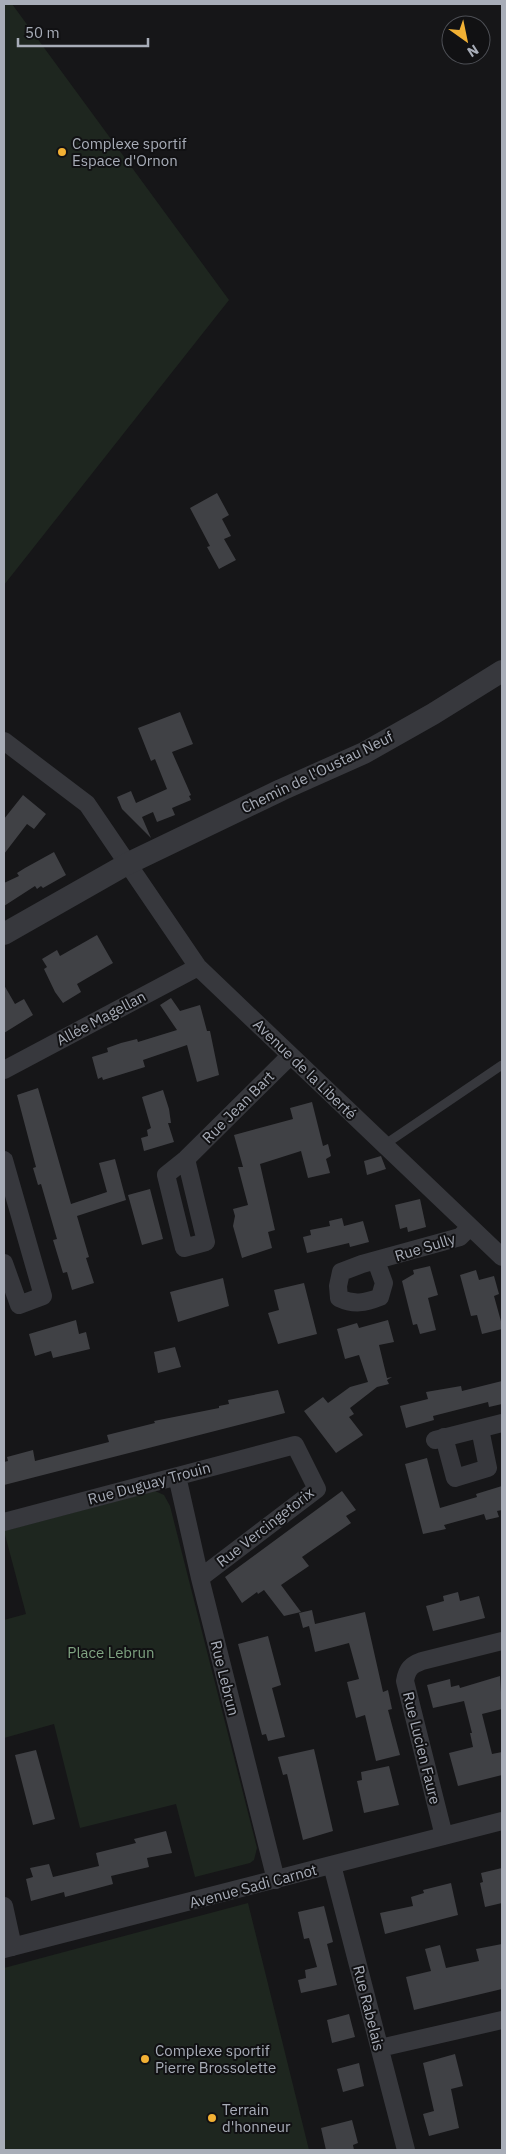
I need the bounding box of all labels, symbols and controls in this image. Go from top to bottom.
scale bar [18,15,148,47]
north arrow [441,15,491,65]
text: 50 m [25,23,60,42]
text: N [464,41,482,61]
place label: Complexe sportif Espace d'Ornon [72,134,187,170]
marker: Complexe sportif Espace d'Ornon [56,146,68,158]
street label: Chemin de l'Oustau Neuf [238,727,396,817]
street label: Allée Magellan [53,986,149,1050]
street label: Avenue de la Liberté [249,1015,361,1123]
street label: Rue Jean Bart [198,1067,278,1147]
street label: Rue Sully [392,1229,458,1265]
street label: Rue Duguay Trouin [86,1457,212,1509]
street label: Rue Vercingetorix [212,1483,318,1571]
street label: Rue Lebrun [206,1638,244,1718]
park label: Place Lebrun [67,1643,155,1662]
street label: Rue Lucien Faure [399,1690,445,1806]
street label: Avenue Sadi Carnot [187,1860,319,1912]
street label: Rue Rabelais [349,1963,389,2053]
place label: Complexe sportif Pierre Brossolette [155,2041,276,2077]
marker: Complexe sportif Pierre Brossolette [139,2053,151,2065]
place label: Terrain d'honneur [222,2100,291,2136]
marker: Terrain d'honneur [206,2112,218,2124]

